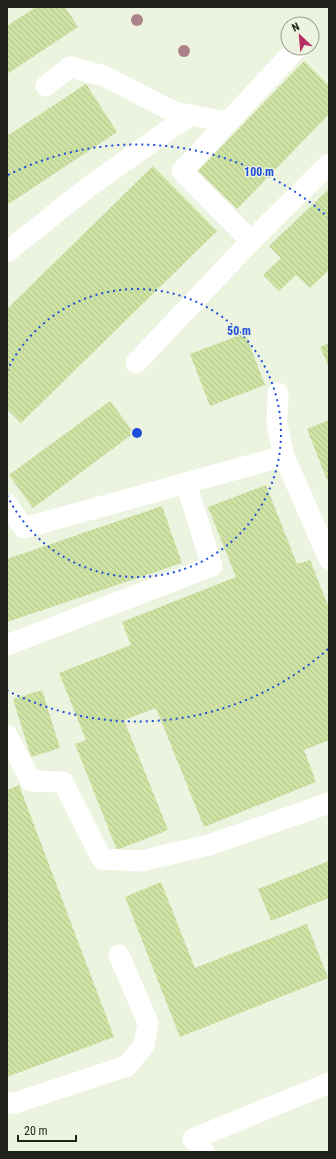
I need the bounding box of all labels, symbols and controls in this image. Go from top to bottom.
north arrow [280,16,320,56]
text: N [290,20,302,35]
text: 100 m [244,165,274,179]
text: 50 m [227,324,251,338]
centre of rings [130,426,144,440]
scale bar [18,1117,76,1143]
text: 20 m [24,1124,48,1138]

